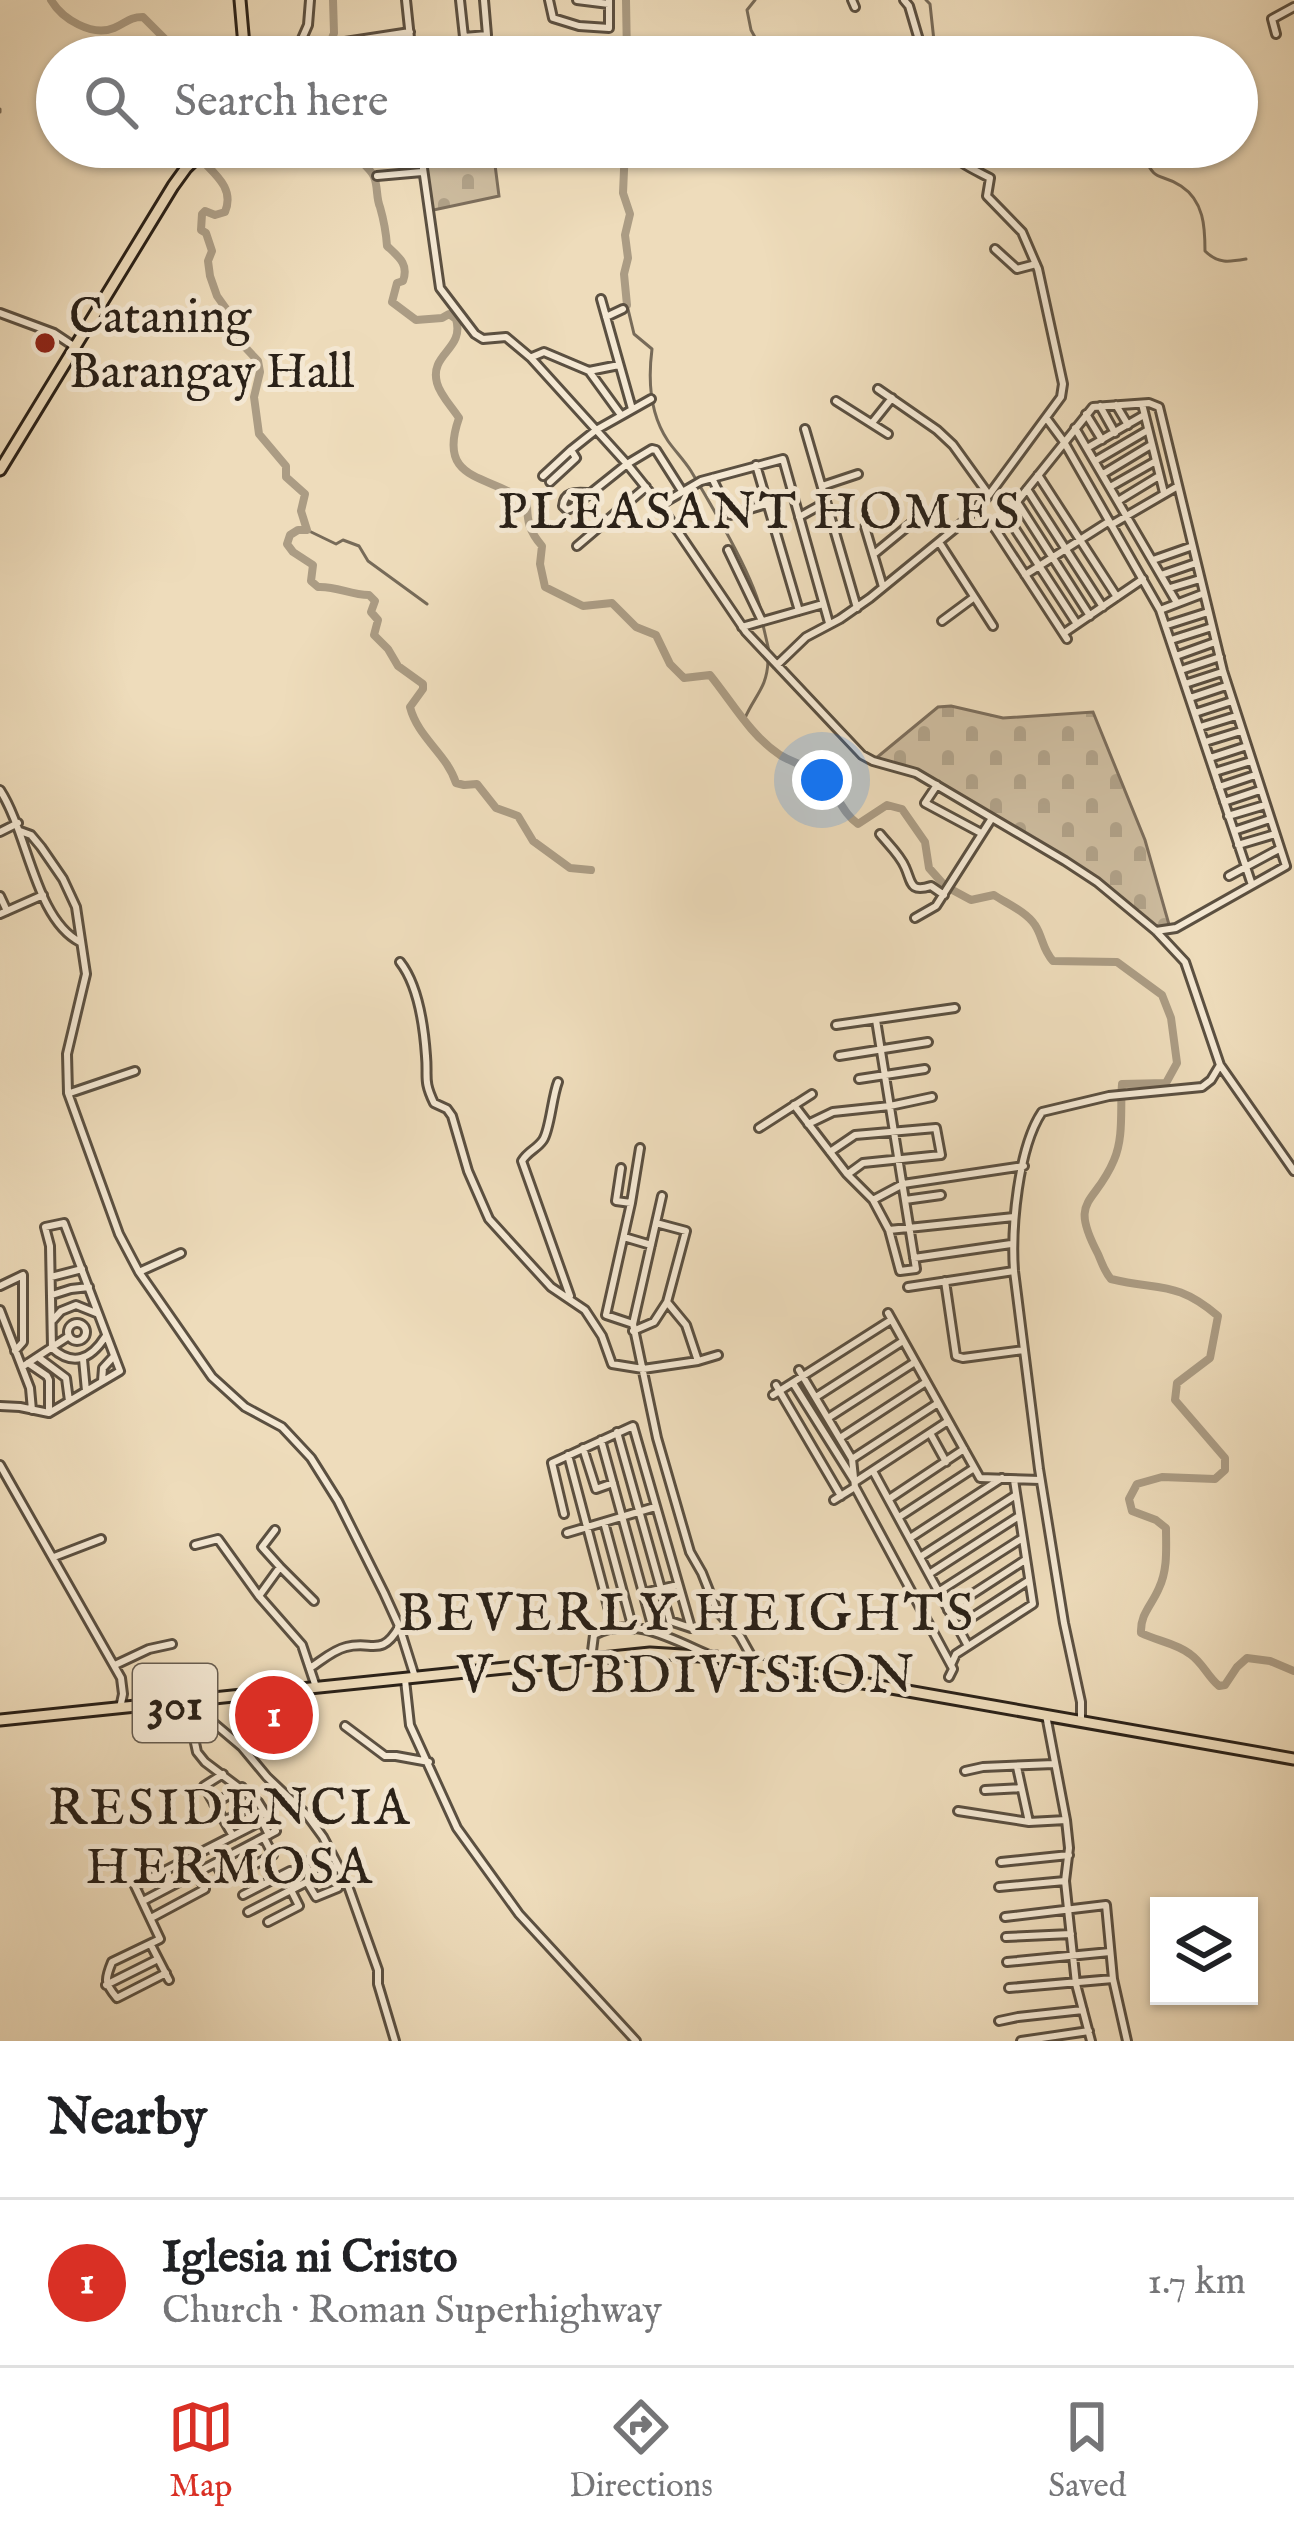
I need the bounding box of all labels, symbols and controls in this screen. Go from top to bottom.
search box [36,36,1258,168]
icon: search [78,69,144,135]
text: Search here [174,74,388,131]
place label: Cataning Barangay Hall [69,289,355,404]
marker: Cataning Barangay Hall [32,330,58,356]
district label: PLEASANT HOMES [497,482,1023,547]
your location [792,750,852,810]
district label: BEVERLY HEIGHTS V SUBDIVISION [397,1581,977,1712]
road number: 301 [133,1664,217,1742]
pin: 1 [235,1670,313,1760]
district label: RESIDENCIA HERMOSA [48,1778,412,1902]
map controls [1150,1897,1258,2005]
button: layers [1150,1897,1258,2005]
text: Nearby [48,2087,207,2152]
text: Iglesia ni Cristo [162,2230,457,2287]
text: 1 [80,2258,94,2307]
text: 1.7 km [1147,2258,1246,2307]
text: Church · Roman Superhighway [162,2287,662,2336]
tab: Map [168,2394,234,2508]
tab: Directions [569,2394,713,2508]
tab: Saved [1048,2394,1126,2508]

